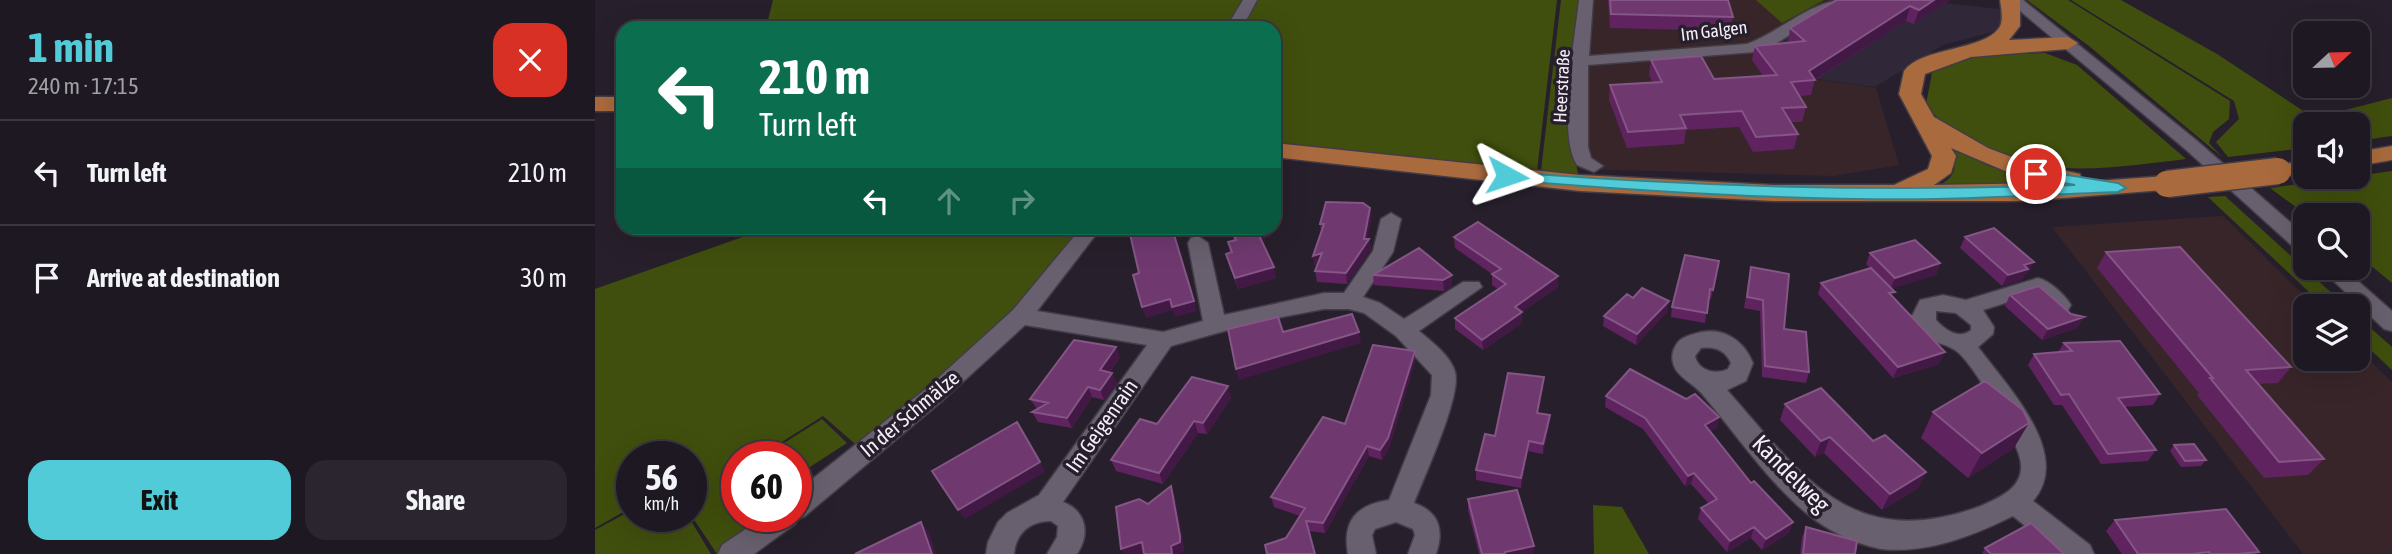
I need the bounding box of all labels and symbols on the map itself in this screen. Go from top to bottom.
street label: Im Galgen [1680,16,1748,45]
north arrow [2293,21,2369,98]
street label: Heerstraße [1549,49,1574,123]
position arrow [1470,139,1544,213]
pin [2006,144,2066,204]
street label: In der Schmälze [855,365,963,461]
street label: Im Geigenrain [1060,374,1142,476]
street label: Kandelweg [1747,430,1836,518]
speed limit sign: 60 [721,441,812,532]

